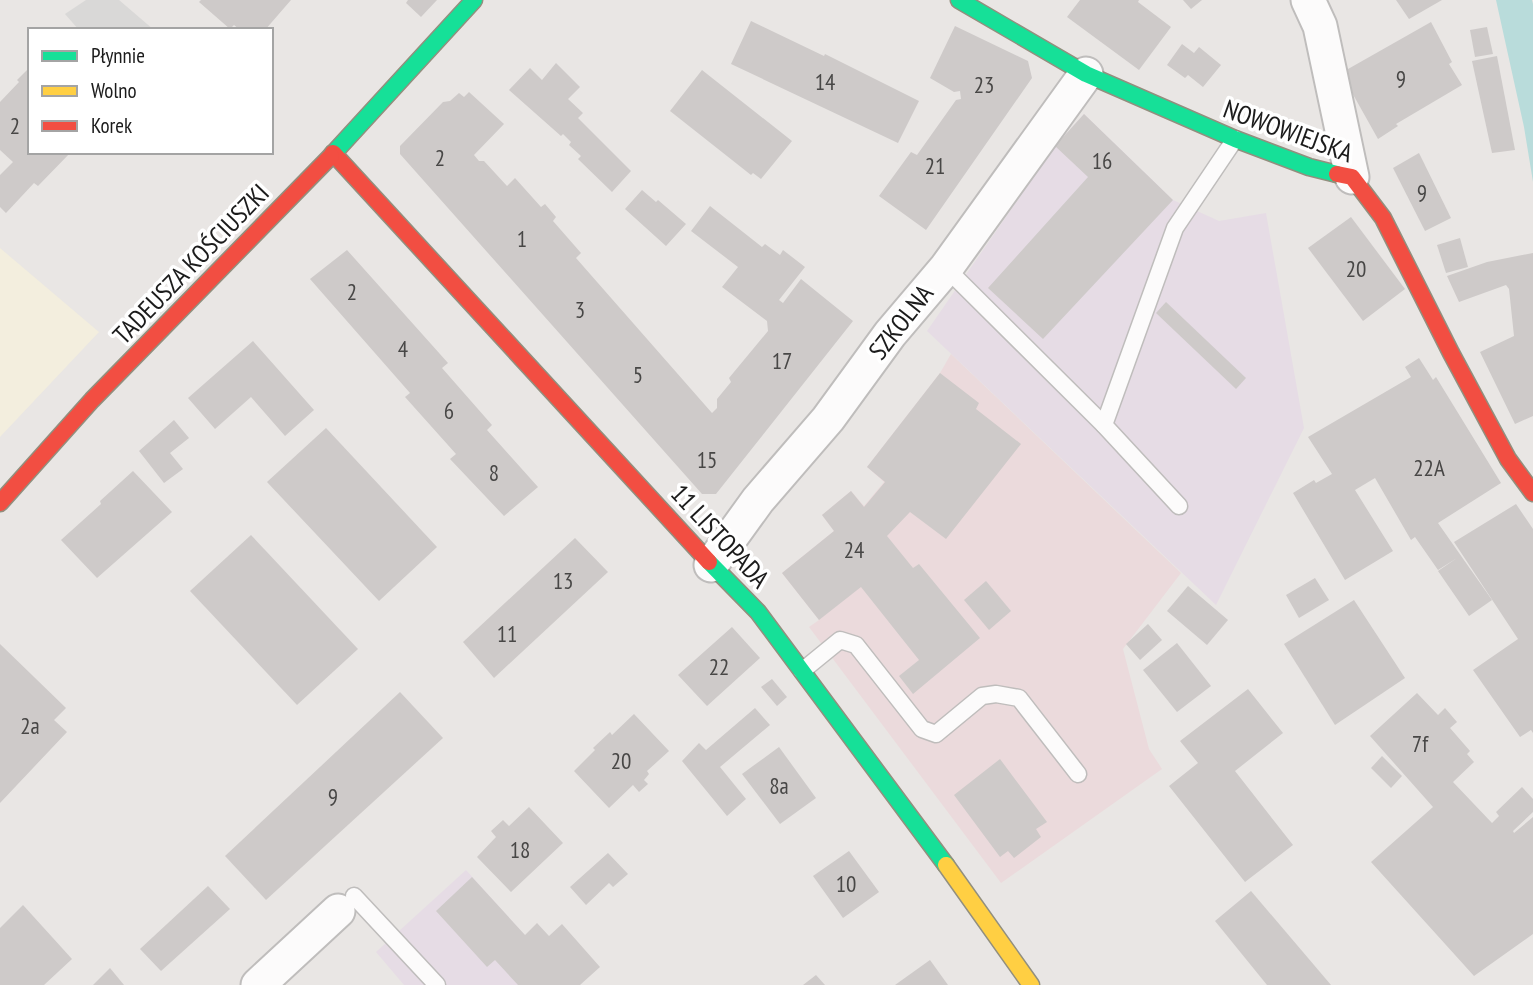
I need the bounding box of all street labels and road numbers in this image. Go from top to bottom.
street label: NOWOWIEJSKA [1219,92,1358,169]
street label: TADEUSZA KOŚCIUSZKI [106,176,276,351]
street label: SZKOLNA [861,277,941,366]
street label: 11 LISTOPADA [664,477,777,595]

